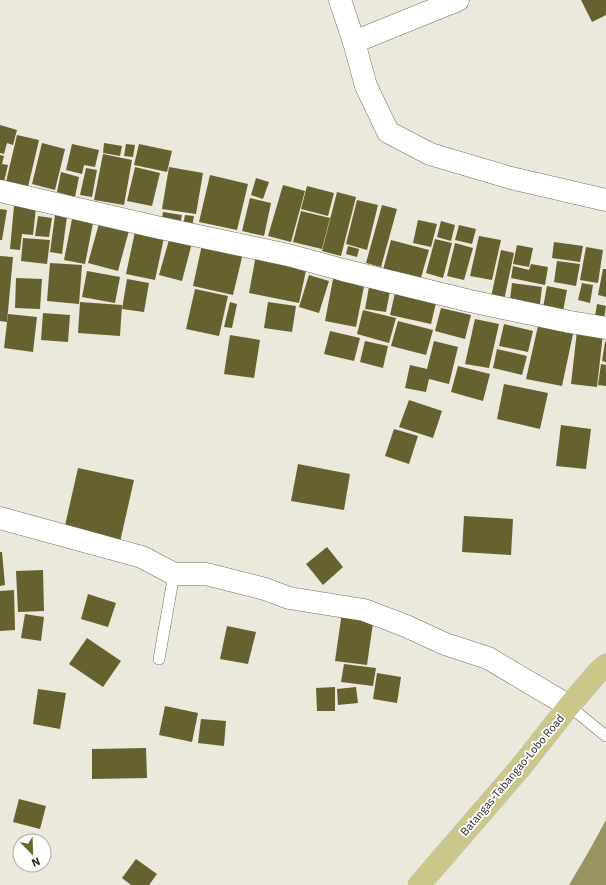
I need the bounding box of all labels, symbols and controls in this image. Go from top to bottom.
street label: Batangas-Tabangao-Lobo Road [457,712,567,838]
north arrow [12,833,52,873]
text: N [29,854,42,870]

